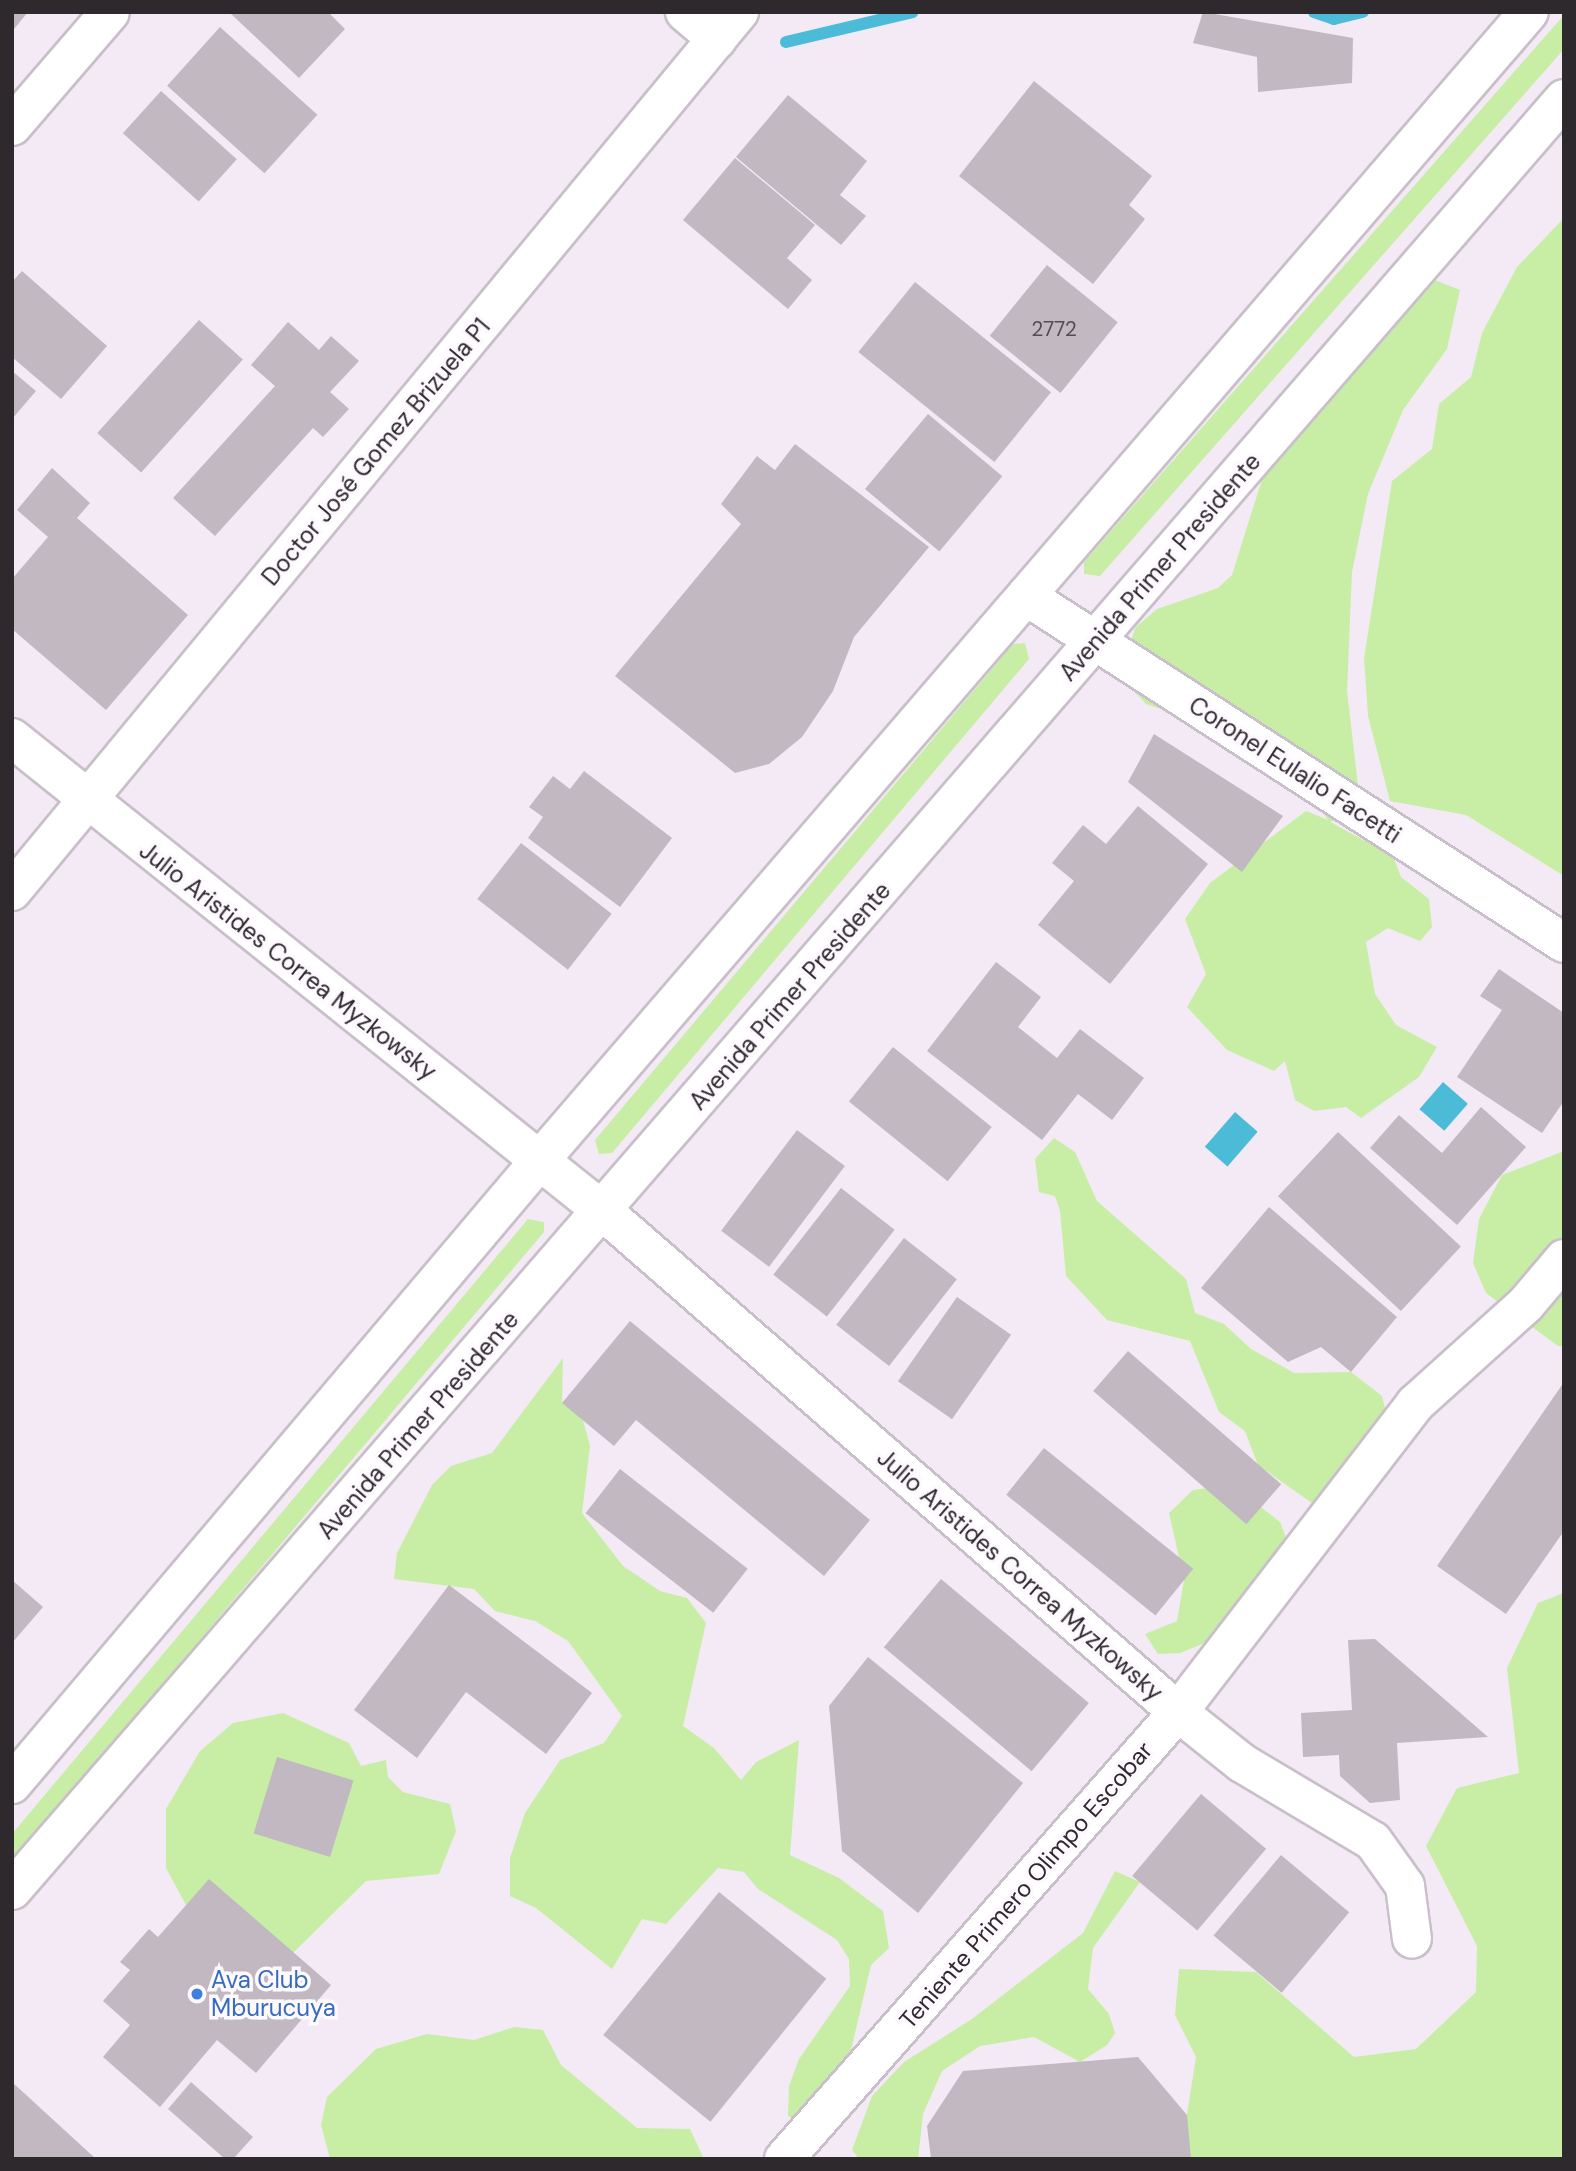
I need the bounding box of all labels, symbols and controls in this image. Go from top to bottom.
street label: Doctor José Gomez Brizuela P1 [256,313,496,591]
house number: 2772 [1031,316,1077,342]
street label: Avenida Primer Presidente [1053,447,1267,687]
street label: Coronel Eulalio Facetti [1183,691,1407,849]
street label: Julio Aristides Correa Myzkowsky [134,836,442,1086]
street label: Avenida Primer Presidente [683,876,897,1116]
street label: Avenida Primer Presidente [311,1305,525,1545]
street label: Julio Aristides Correa Myzkowsky [871,1443,1169,1707]
street label: Teniente Primero Olimpo Escobar [893,1736,1159,2034]
place label: Ava Club Mburucuya [211,1966,336,2022]
marker: Ava Club Mburucuya [189,1986,205,2002]

